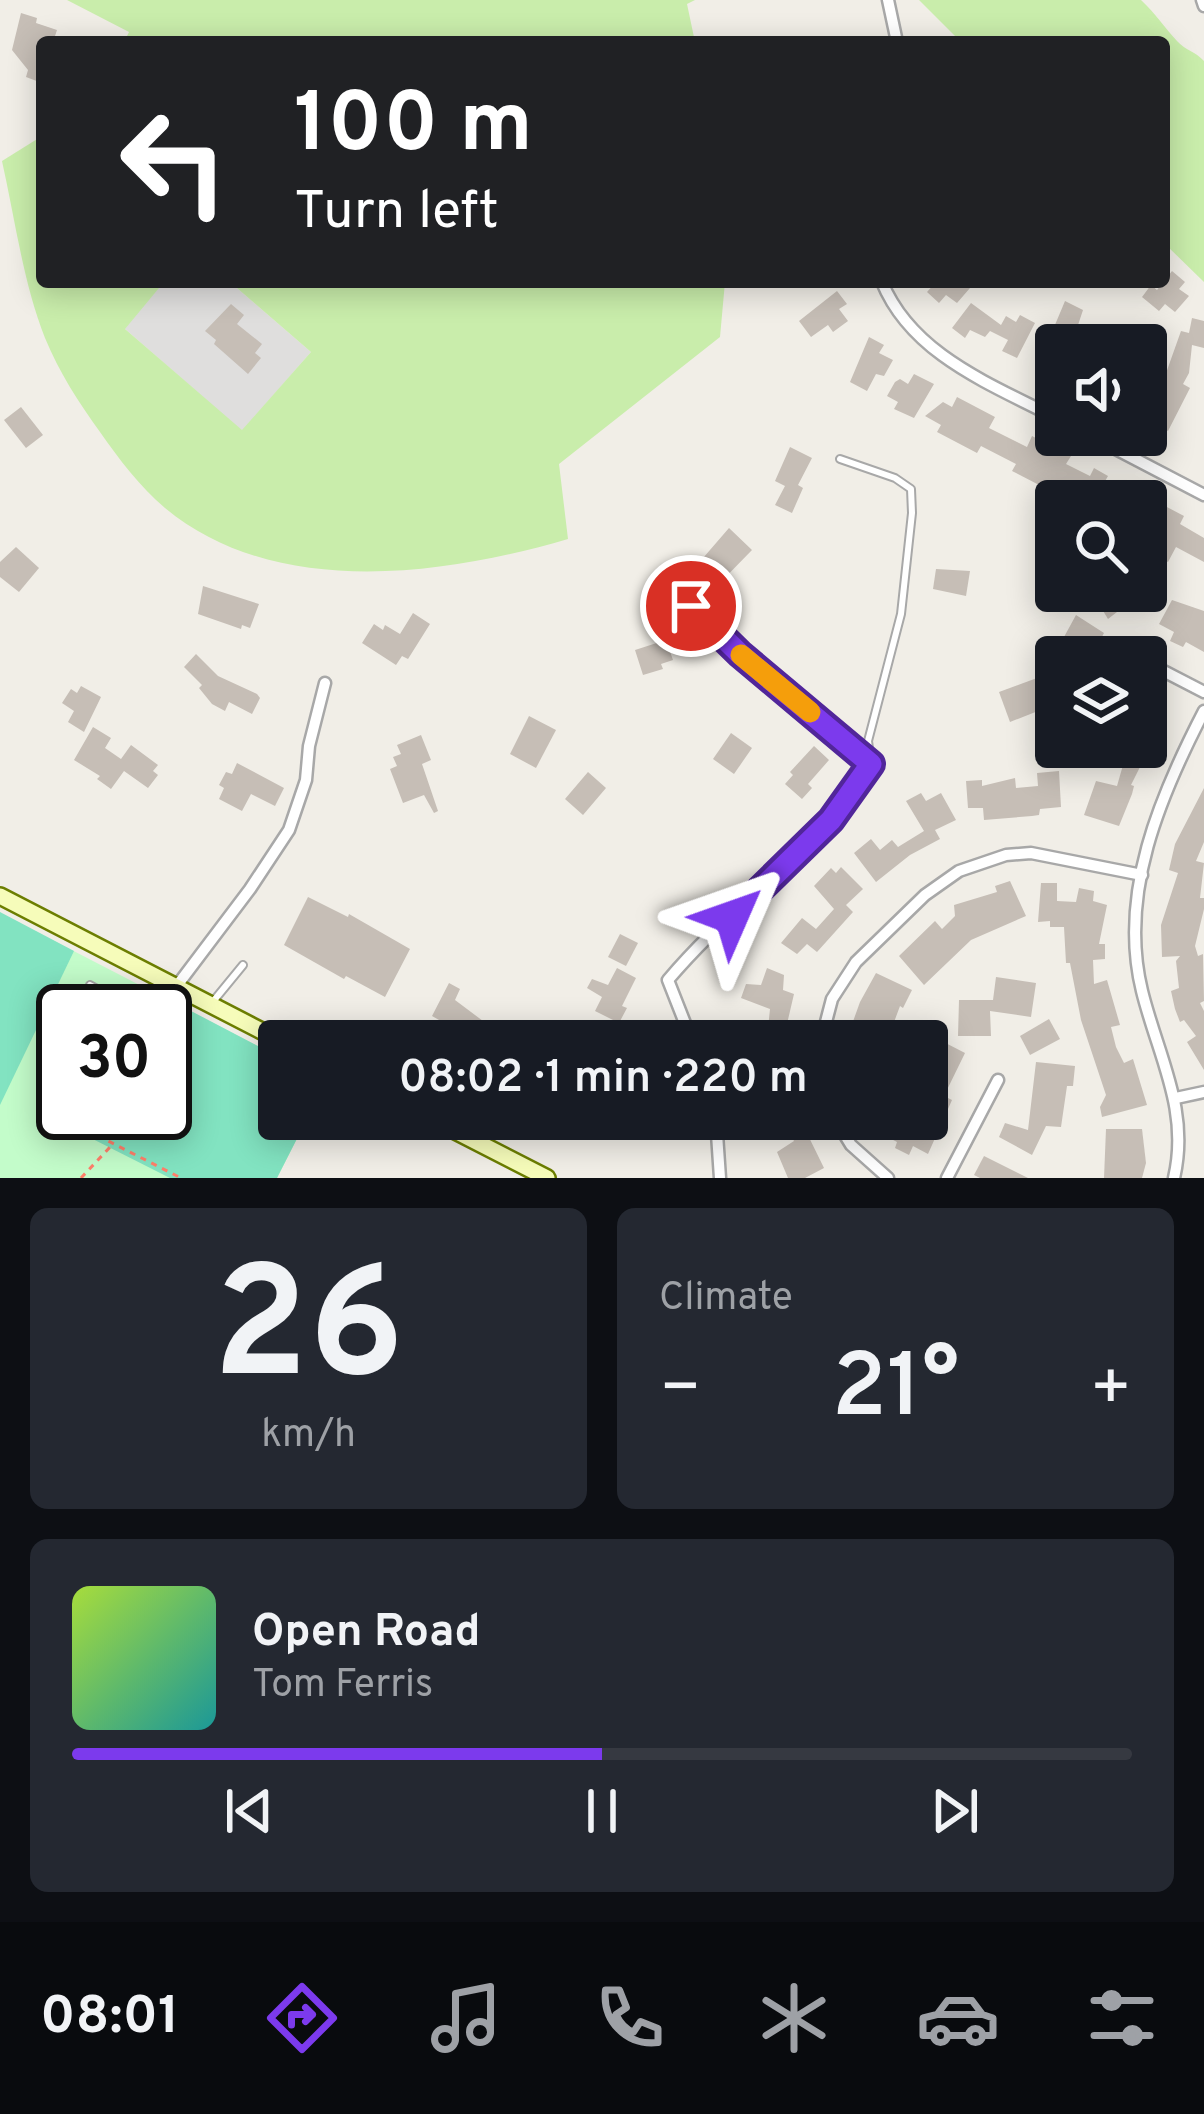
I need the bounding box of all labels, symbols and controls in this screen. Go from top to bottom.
text: 100 m [294,75,533,181]
icon: left [96,84,252,240]
text: Turn left [294,179,499,248]
map controls [1035,324,1167,768]
button: sound [1035,324,1167,456]
button: search [1035,480,1167,612]
pin [640,555,742,657]
icon: arrive [658,573,724,639]
button: layers [1035,636,1167,768]
position arrow [669,854,795,980]
speed limit sign: 30 [36,984,192,1140]
text: 08:02 · 1 min · 220 m [398,1051,808,1108]
text: 26 [213,1235,404,1433]
text: Climate [659,1275,793,1324]
text: 21° [832,1335,959,1448]
text: − [659,1350,702,1433]
text: + [1089,1350,1132,1433]
text: km/h [261,1412,356,1461]
text: Open Road [252,1605,480,1662]
text: Tom Ferris [252,1662,433,1711]
icon: previous [216,1778,282,1844]
icon: pause [569,1778,635,1844]
icon: next [922,1778,988,1844]
icon: directions [260,1976,344,2060]
icon: music [424,1976,508,2060]
icon: phone [588,1976,672,2060]
icon: climate [752,1976,836,2060]
icon: car [916,1976,1000,2060]
icon: filters [1080,1976,1164,2060]
text: 08:01 [40,1984,180,2053]

